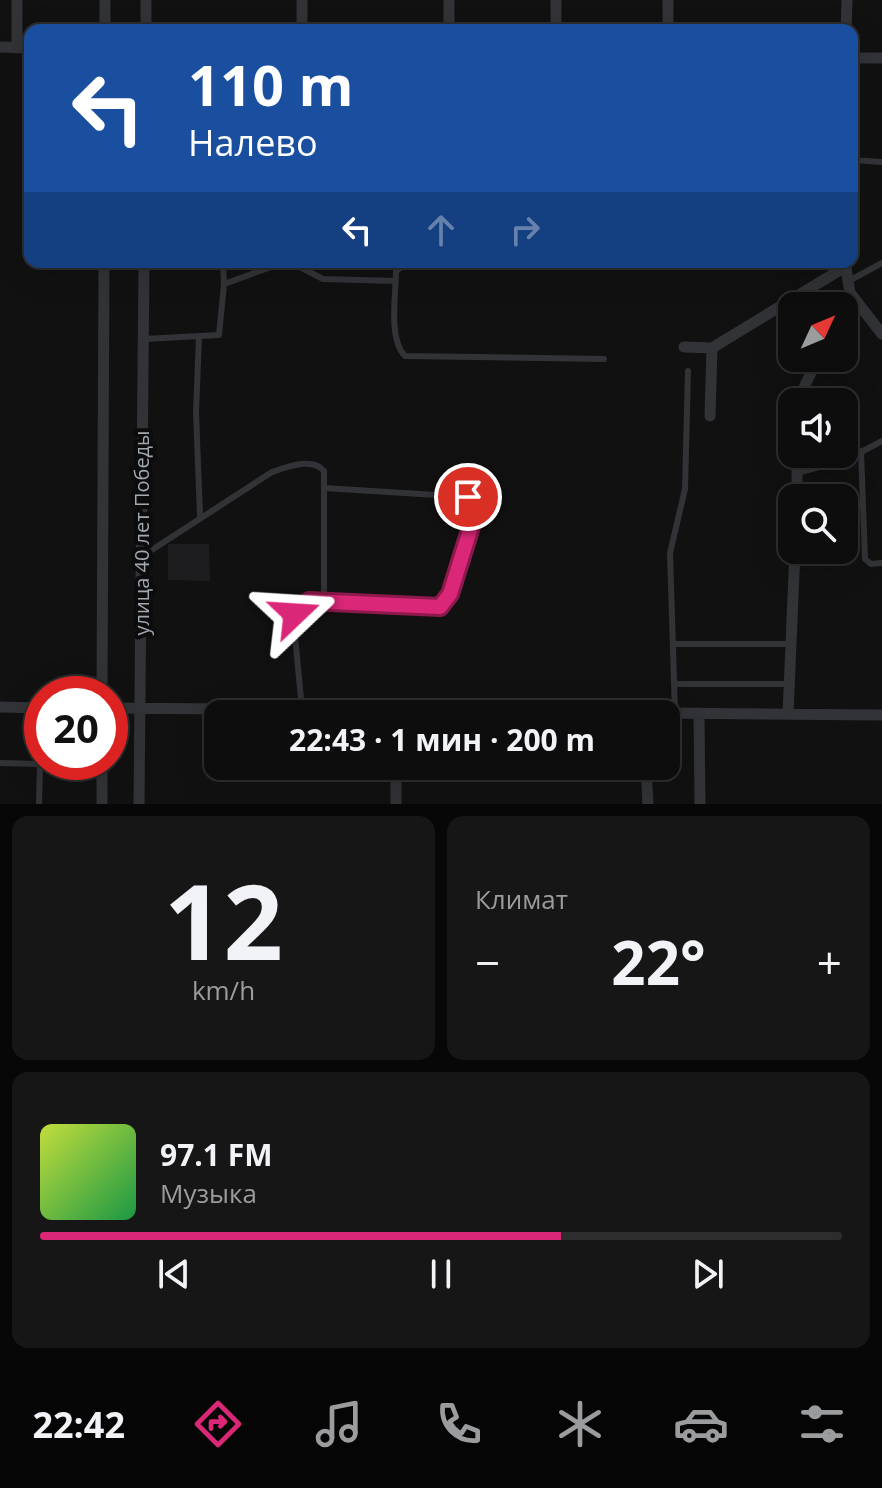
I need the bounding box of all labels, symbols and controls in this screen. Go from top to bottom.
text: 110 m [188,46,354,122]
icon: left [56,56,160,160]
text: Налево [188,118,318,167]
icon: left [335,208,379,252]
icon: ahead [419,208,463,252]
icon: right [503,208,547,252]
north arrow [778,292,858,372]
map controls [778,292,858,564]
button: sound [778,388,858,468]
street label: улица 40 лет Победы [128,431,155,635]
pin [434,463,502,531]
icon: arrive [446,475,490,519]
button: search [778,484,858,564]
position arrow [253,572,337,656]
speed limit sign: 20 [24,676,128,780]
text: 22:43 · 1 мин · 200 m [289,719,595,760]
text: 12 [164,849,283,990]
text: Климат [475,881,568,917]
text: 22° [611,921,706,1003]
text: − [475,932,500,992]
text: + [817,932,842,992]
text: km/h [192,972,255,1008]
text: 97.1 FM [160,1134,273,1175]
text: Музыка [160,1175,257,1211]
icon: previous [152,1252,196,1296]
icon: pause [419,1252,463,1296]
icon: next [686,1252,730,1296]
icon: directions [190,1396,246,1452]
icon: music [311,1396,367,1452]
icon: phone [431,1396,487,1452]
icon: climate [552,1396,608,1452]
icon: car [673,1396,729,1452]
icon: filters [794,1396,850,1452]
text: 22:42 [32,1400,125,1449]

